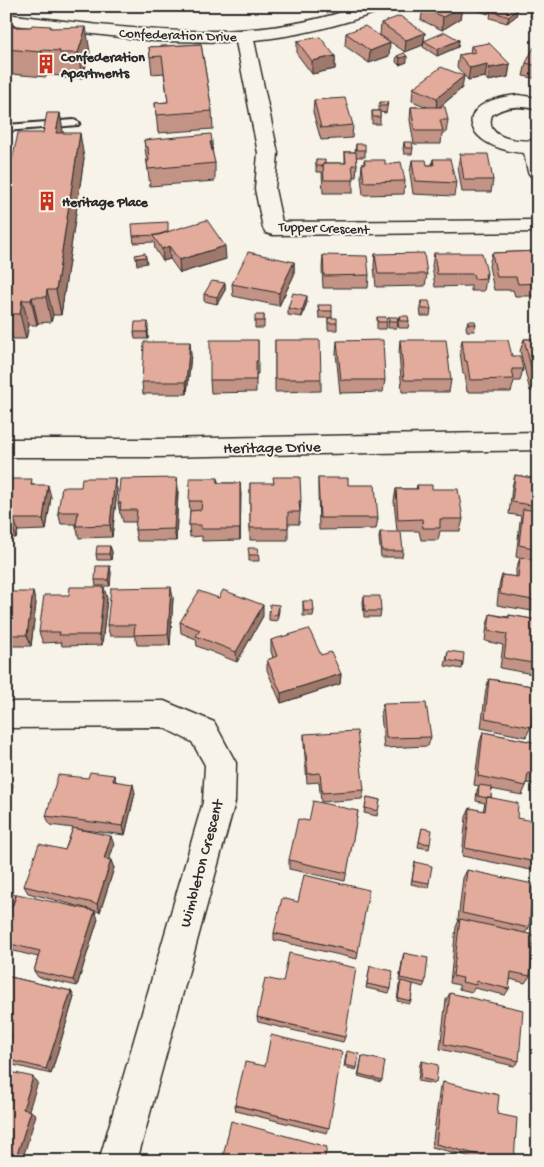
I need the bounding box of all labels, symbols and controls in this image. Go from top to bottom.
street label: Confederation Drive [119,26,238,47]
place label: Confederation Apartments [60,50,145,83]
building icon: Confederation Apartments [35,53,57,75]
building icon: Heritage Place [36,190,58,212]
place label: Heritage Place [62,195,149,212]
street label: Tupper Crescent [277,219,371,240]
street label: Heritage Drive [223,439,322,460]
street label: Wimbleton Crescent [177,797,230,930]

